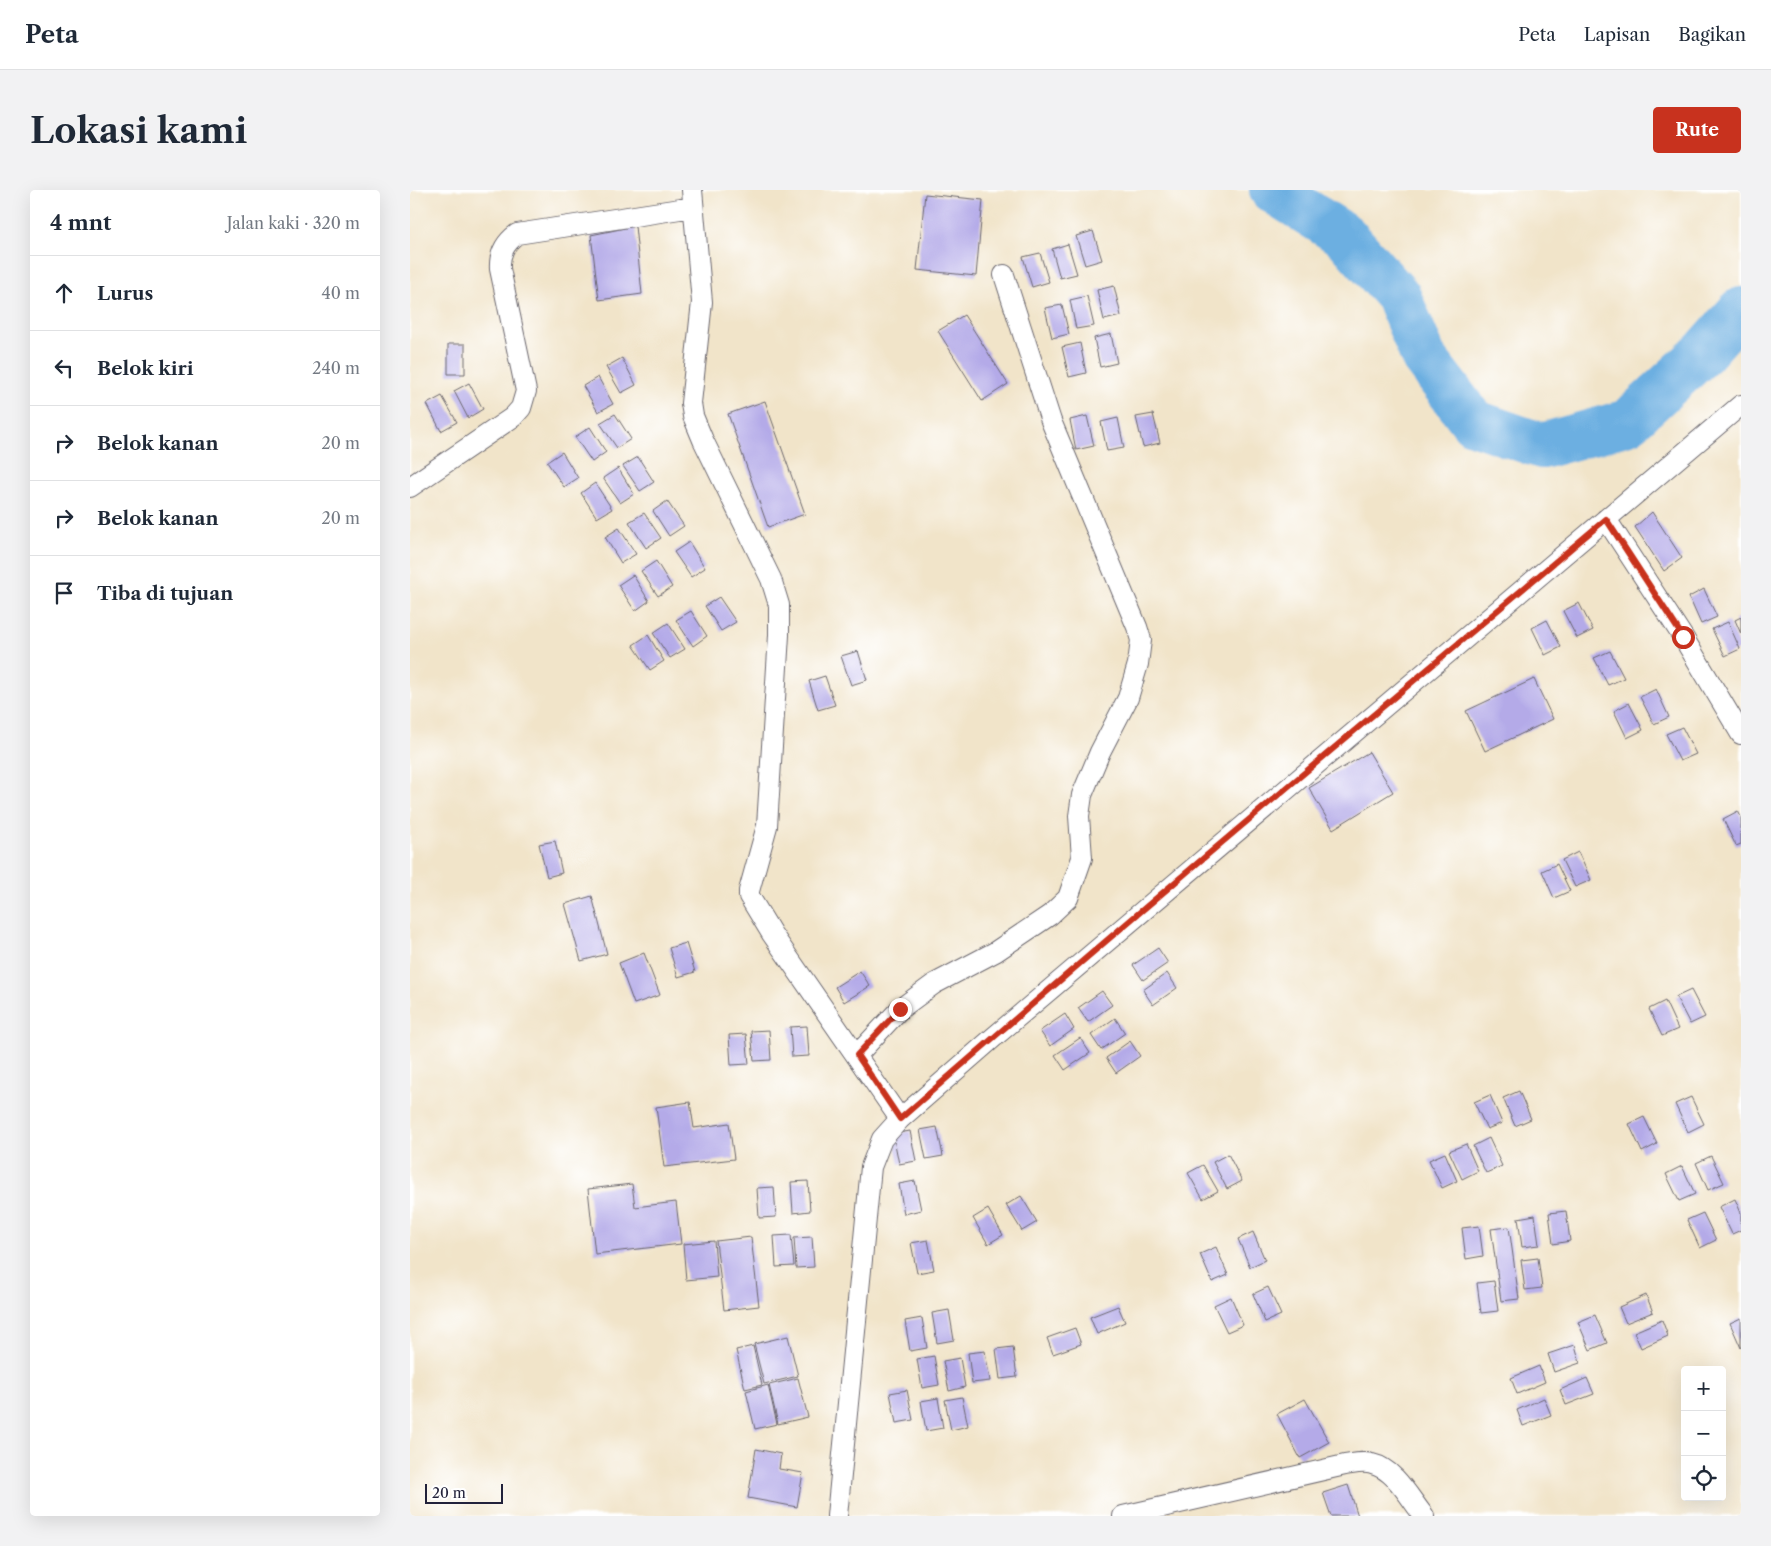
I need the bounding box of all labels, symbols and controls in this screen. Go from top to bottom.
text: Peta [25,20,79,49]
text: Peta [1518,24,1556,46]
text: Lapisan [1584,24,1650,46]
text: Bagikan [1678,24,1746,46]
button: Rute [1653,107,1741,153]
text: Lokasi kami [30,109,247,152]
text: 4 mnt [50,210,111,235]
text: Jalan kaki · 320 m [227,213,360,233]
icon: ahead [50,279,78,307]
text: Lurus [97,282,153,305]
text: 40 m [321,283,360,303]
icon: left [50,354,78,382]
text: Belok kiri [97,357,194,380]
text: 240 m [312,358,360,378]
icon: right [50,429,78,457]
text: Belok kanan [97,432,219,455]
text: 20 m [321,433,360,453]
icon: right [50,504,78,532]
text: Belok kanan [97,507,219,530]
text: 20 m [321,508,360,528]
icon: arrive [50,579,78,607]
text: Tiba di tujuan [97,582,233,605]
route start [1672,626,1695,649]
route end [889,998,912,1021]
map controls [1681,1366,1726,1501]
button: + [1681,1366,1726,1411]
button: − [1681,1411,1726,1456]
button: locate [1681,1456,1726,1501]
scale bar [425,1481,502,1504]
text: 20 m [432,1484,466,1502]

